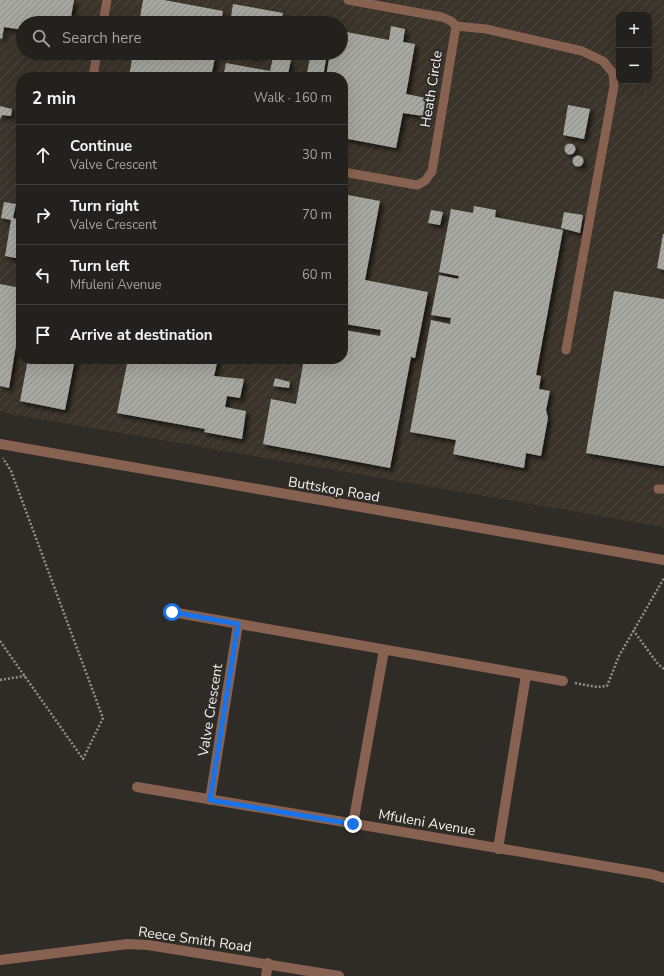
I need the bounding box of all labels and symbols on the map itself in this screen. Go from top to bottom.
street label: Heath Circle [416,49,447,129]
street label: Buttskop Road [287,472,381,507]
route start [163,603,181,621]
street label: Valve Crescent [194,662,227,759]
street label: Mfuleni Avenue [377,805,477,840]
route end [344,815,362,833]
street label: Reece Smith Road [137,922,253,957]

